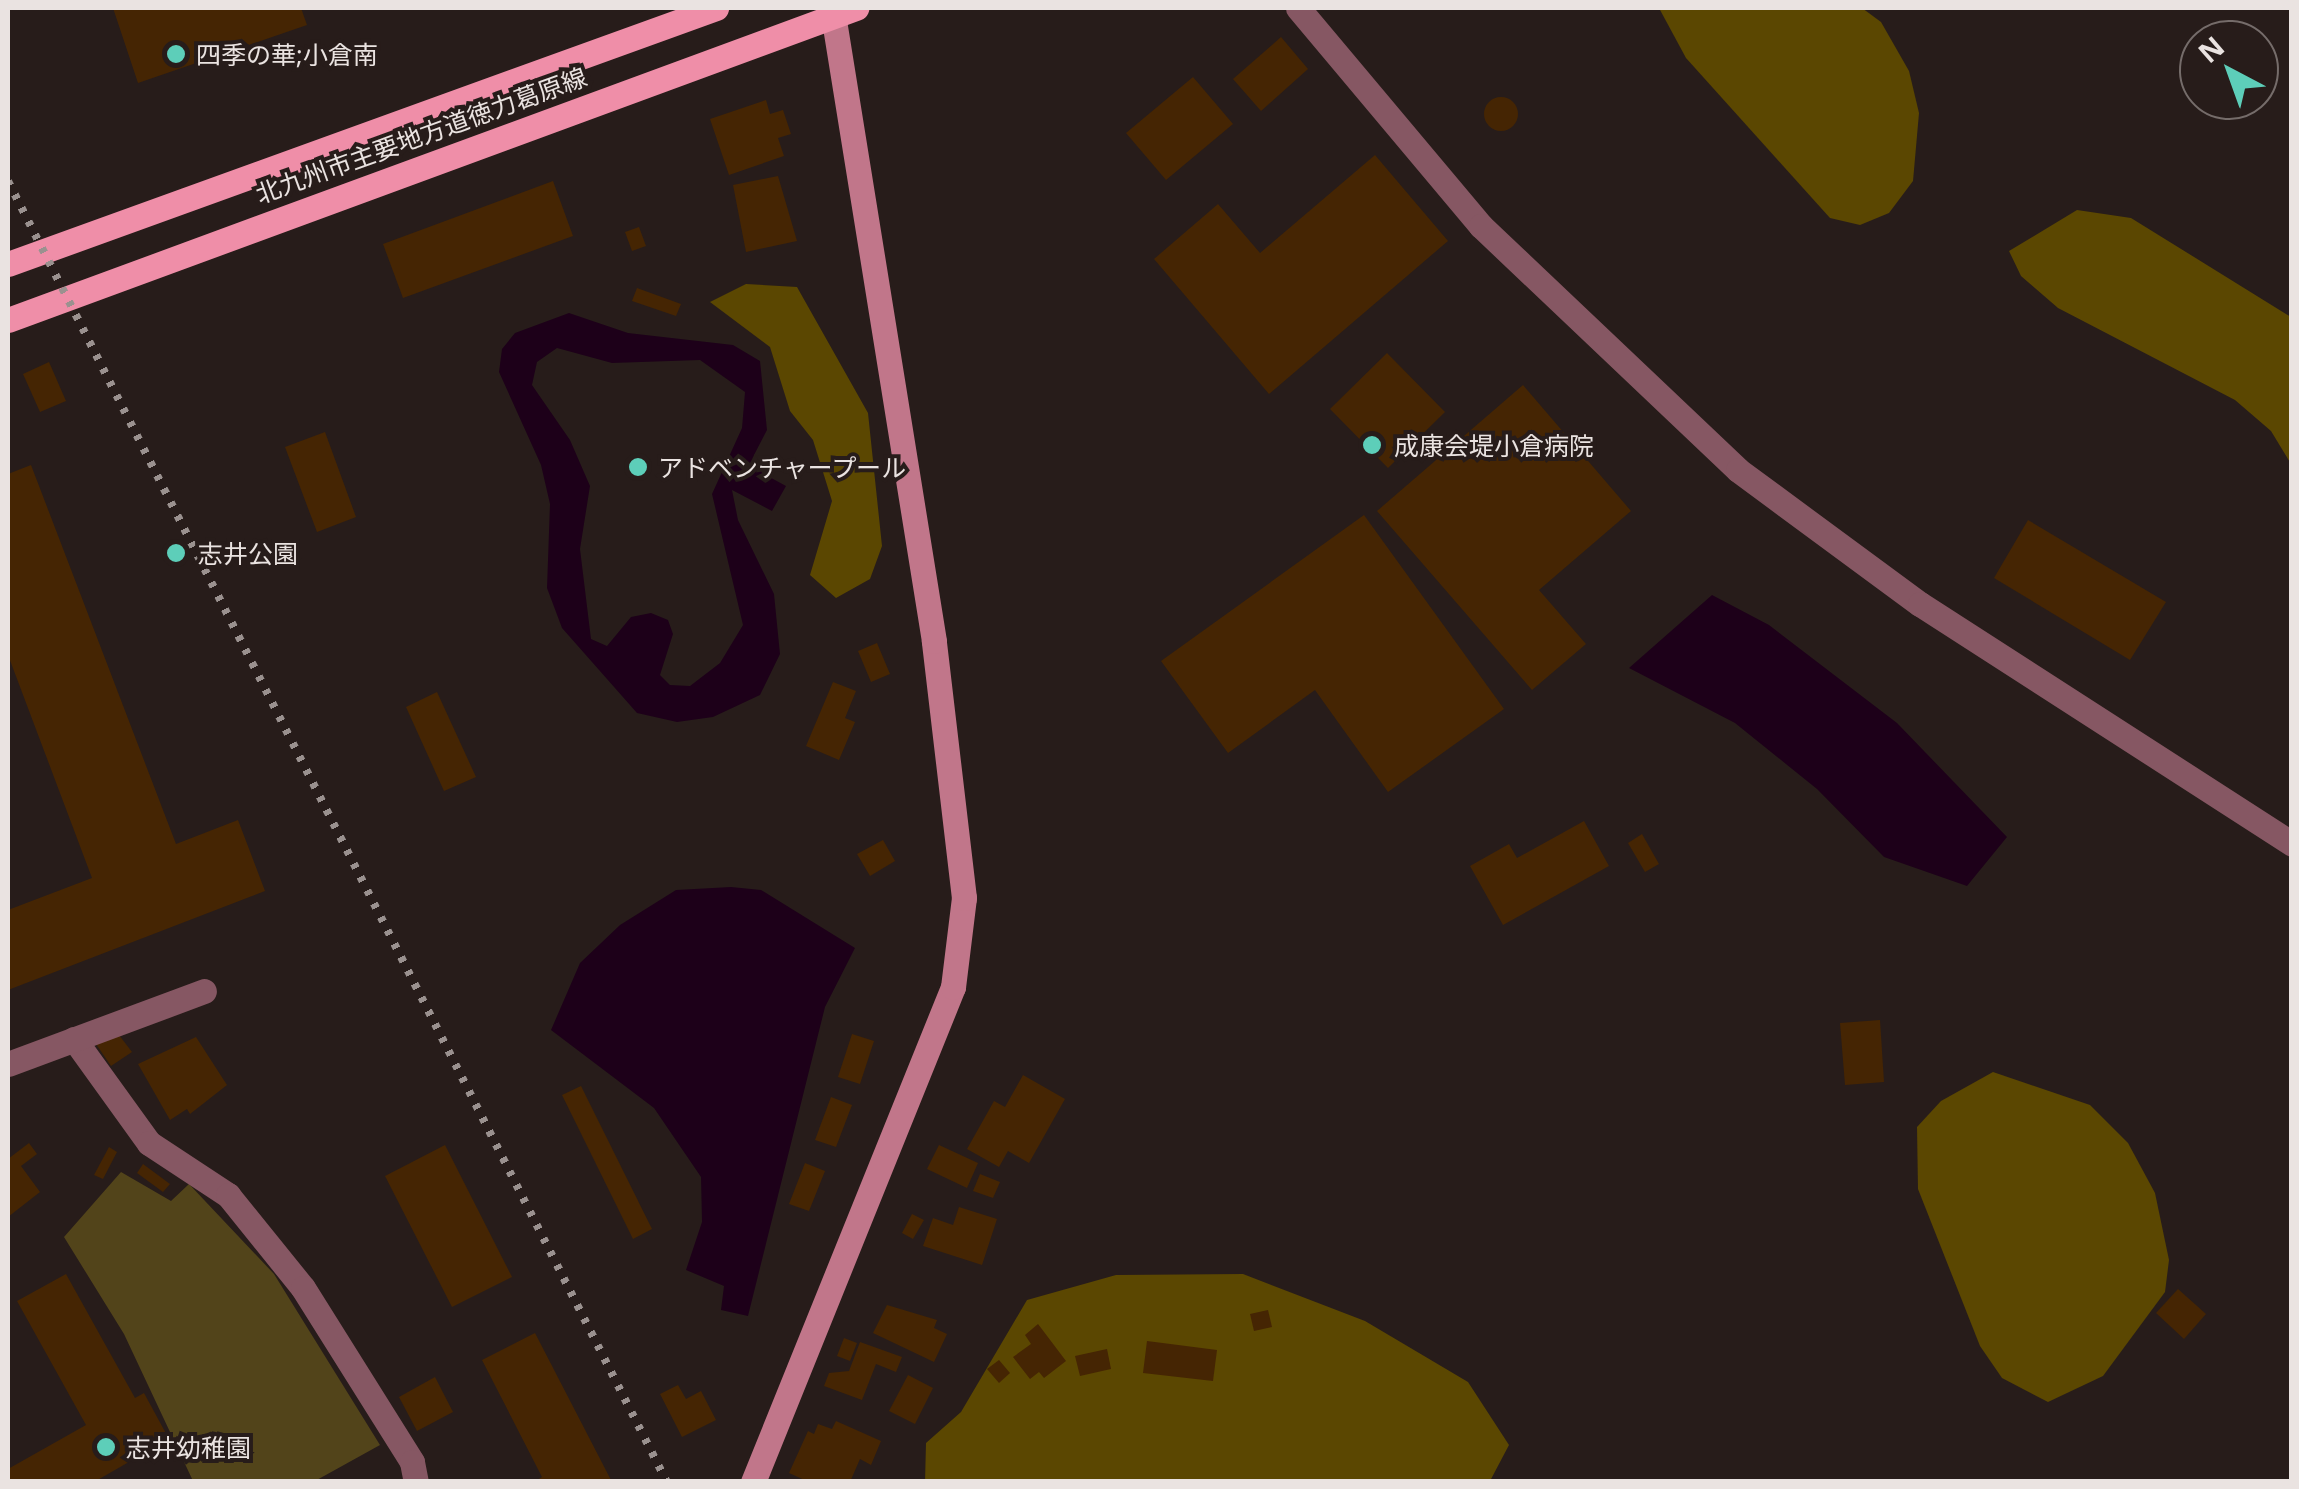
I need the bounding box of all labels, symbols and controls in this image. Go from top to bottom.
north arrow [2179,20,2279,120]
text: N [2190,27,2232,71]
place label: 四季の華;小倉南 [196,39,378,69]
marker: 四季の華;小倉南 [165,43,187,65]
street label: 北九州市主要地方道徳力葛原線 [251,61,591,209]
place label: 成康会堤小倉病院 [1394,430,1594,460]
marker: 成康会堤小倉病院 [1359,432,1385,458]
place label: アドベンチャープール [658,452,908,482]
marker: アドベンチャープール [627,456,649,478]
place label: 志井公園 [198,538,298,568]
marker: 志井公園 [163,540,189,566]
place label: 志井幼稚園 [126,1432,251,1462]
marker: 志井幼稚園 [95,1436,117,1458]

